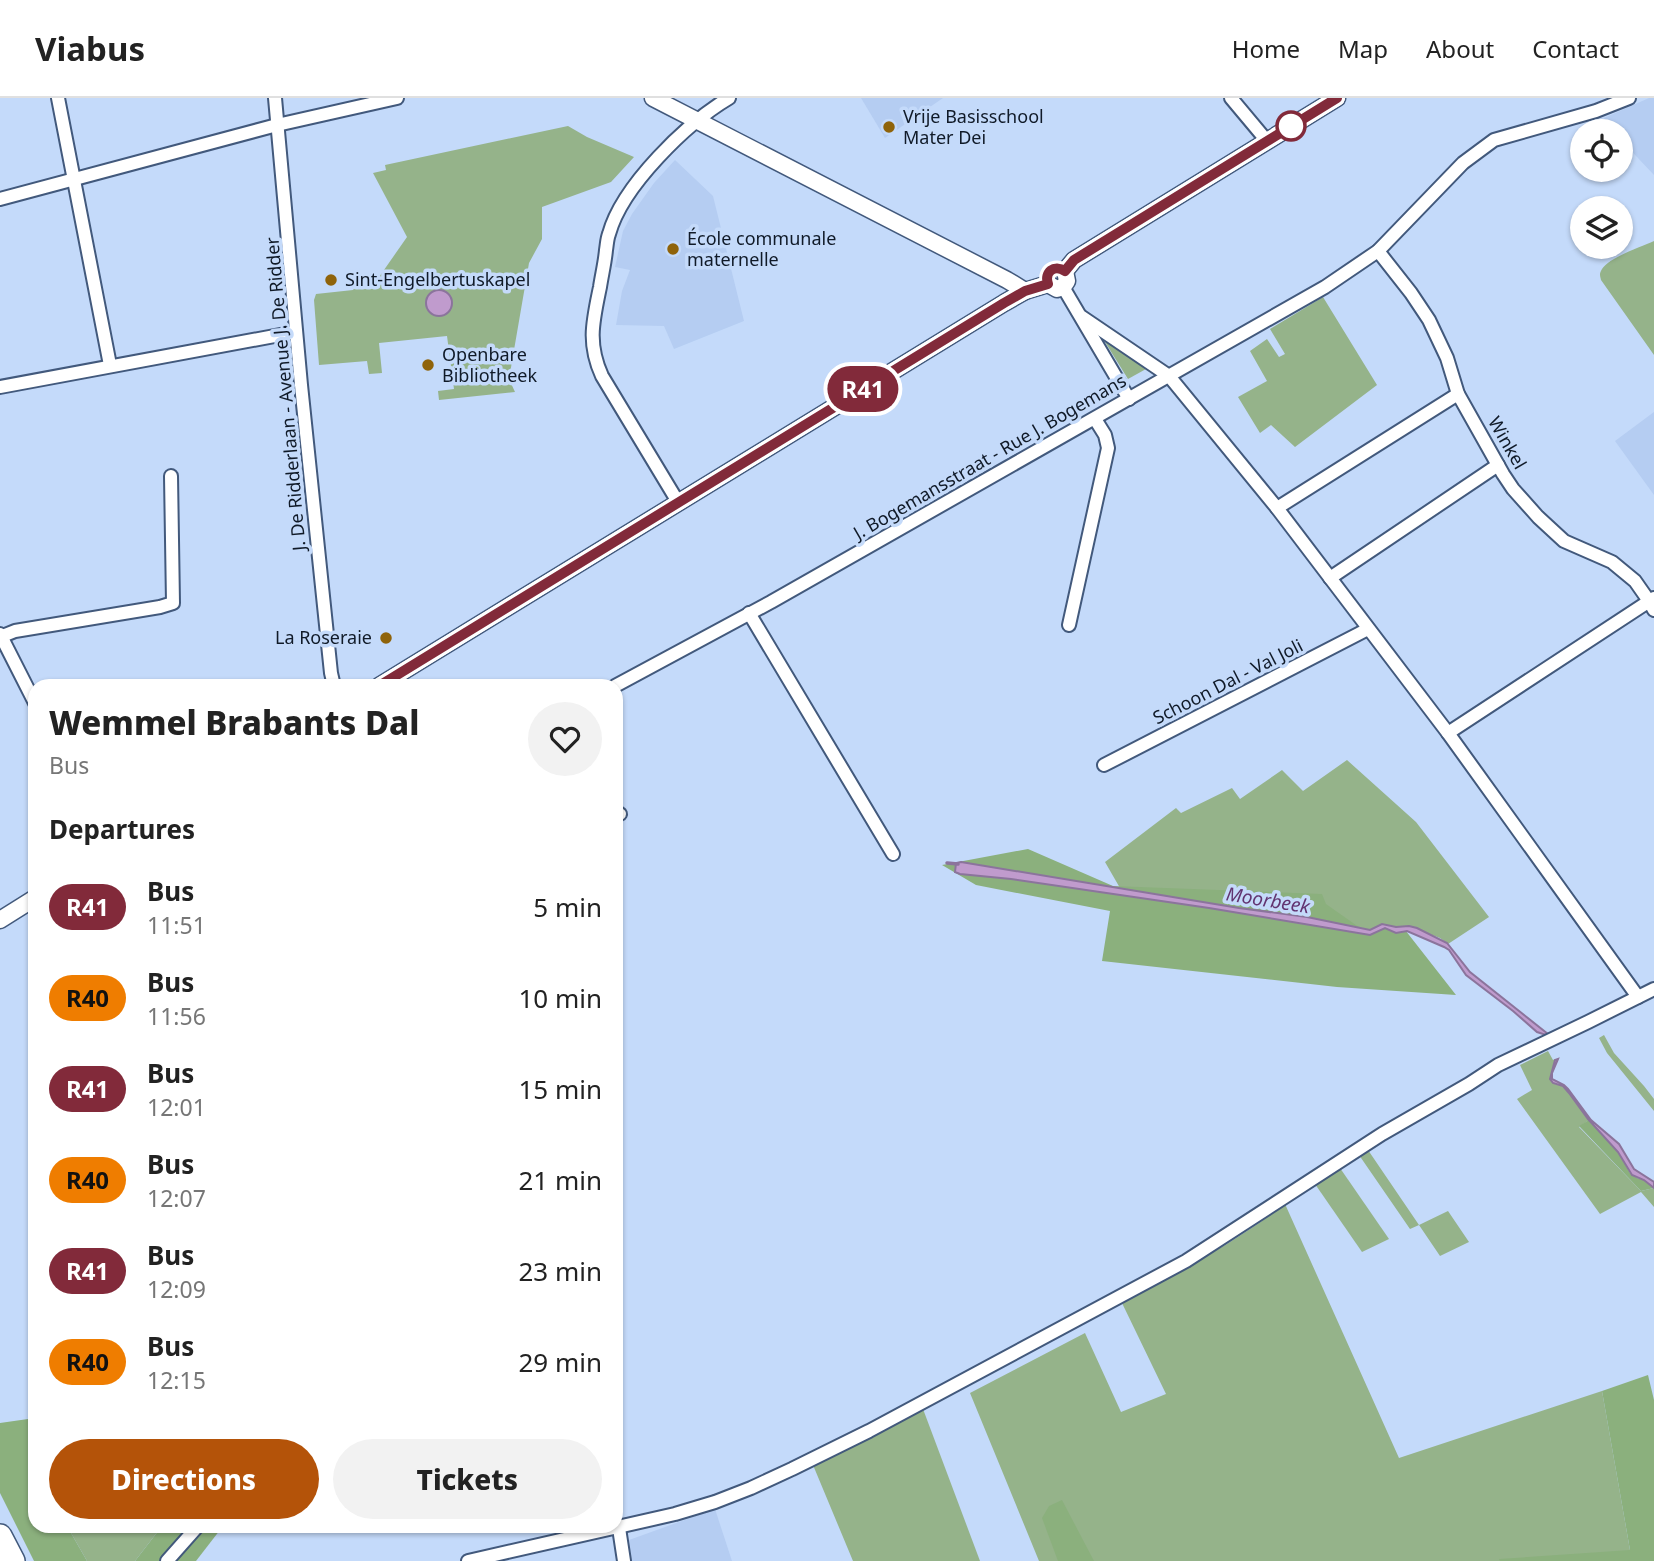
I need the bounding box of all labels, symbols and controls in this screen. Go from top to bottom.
text: Viabus [35,26,145,71]
text: Home [1232,32,1300,65]
text: Map [1338,32,1388,65]
text: About [1426,32,1494,65]
text: Contact [1532,32,1619,65]
place label: Vrije Basisschool Mater Dei [903,104,1044,149]
unlabelled marker [1276,111,1306,141]
marker: Vrije Basisschool Mater Dei [881,119,897,135]
map controls [1570,119,1633,259]
button: locate [1570,119,1633,182]
button: layers [1570,196,1633,259]
place label: École communale maternelle [687,226,836,271]
street label: J. De Ridderlaan - Avenue J. De Ridder [259,236,311,554]
marker: École communale maternelle [665,241,681,257]
place label: Sint-Engelbertuskapel [345,267,530,291]
marker: Sint-Engelbertuskapel [323,272,339,288]
place label: Openbare Bibliotheek [442,342,538,387]
marker: Openbare Bibliotheek [420,357,436,373]
line badge: R41 [823,366,903,412]
street label: J. Bogemansstraat - Rue J. Bogemans [847,368,1130,545]
text: R41 [841,372,885,405]
street label: Winkel [1483,412,1532,473]
place label: La Roseraie [275,625,372,649]
marker: La Roseraie [378,630,394,646]
street label: Schoon Dal - Val Joli [1148,633,1307,729]
text: Wemmel Brabants Dal [49,700,419,745]
button: heart [528,702,602,776]
text: Bus [49,749,89,781]
text: Departures [49,811,195,847]
text: Bus [147,873,194,909]
water label: Moorbeek [1224,881,1312,920]
text: 5 min [533,889,602,925]
text: R41 [66,890,109,923]
text: 11:51 [147,909,206,941]
text: Bus [147,964,194,1000]
text: 10 min [518,980,602,1016]
text: R40 [66,981,109,1014]
text: 11:56 [147,1000,206,1032]
text: Bus [147,1055,194,1091]
text: 15 min [518,1071,602,1107]
text: R41 [66,1072,109,1105]
text: 12:01 [147,1091,206,1123]
text: Bus [147,1146,194,1182]
text: 21 min [518,1162,602,1198]
text: R40 [66,1163,109,1196]
text: 12:07 [147,1182,206,1214]
text: Bus [147,1237,194,1273]
text: 23 min [518,1253,602,1289]
text: R41 [66,1254,109,1287]
text: 12:09 [147,1273,206,1305]
text: Bus [147,1328,194,1364]
text: 29 min [518,1344,602,1380]
text: R40 [66,1345,109,1378]
text: 12:15 [147,1364,206,1396]
button: Directions [49,1439,319,1519]
button: Tickets [333,1439,602,1519]

